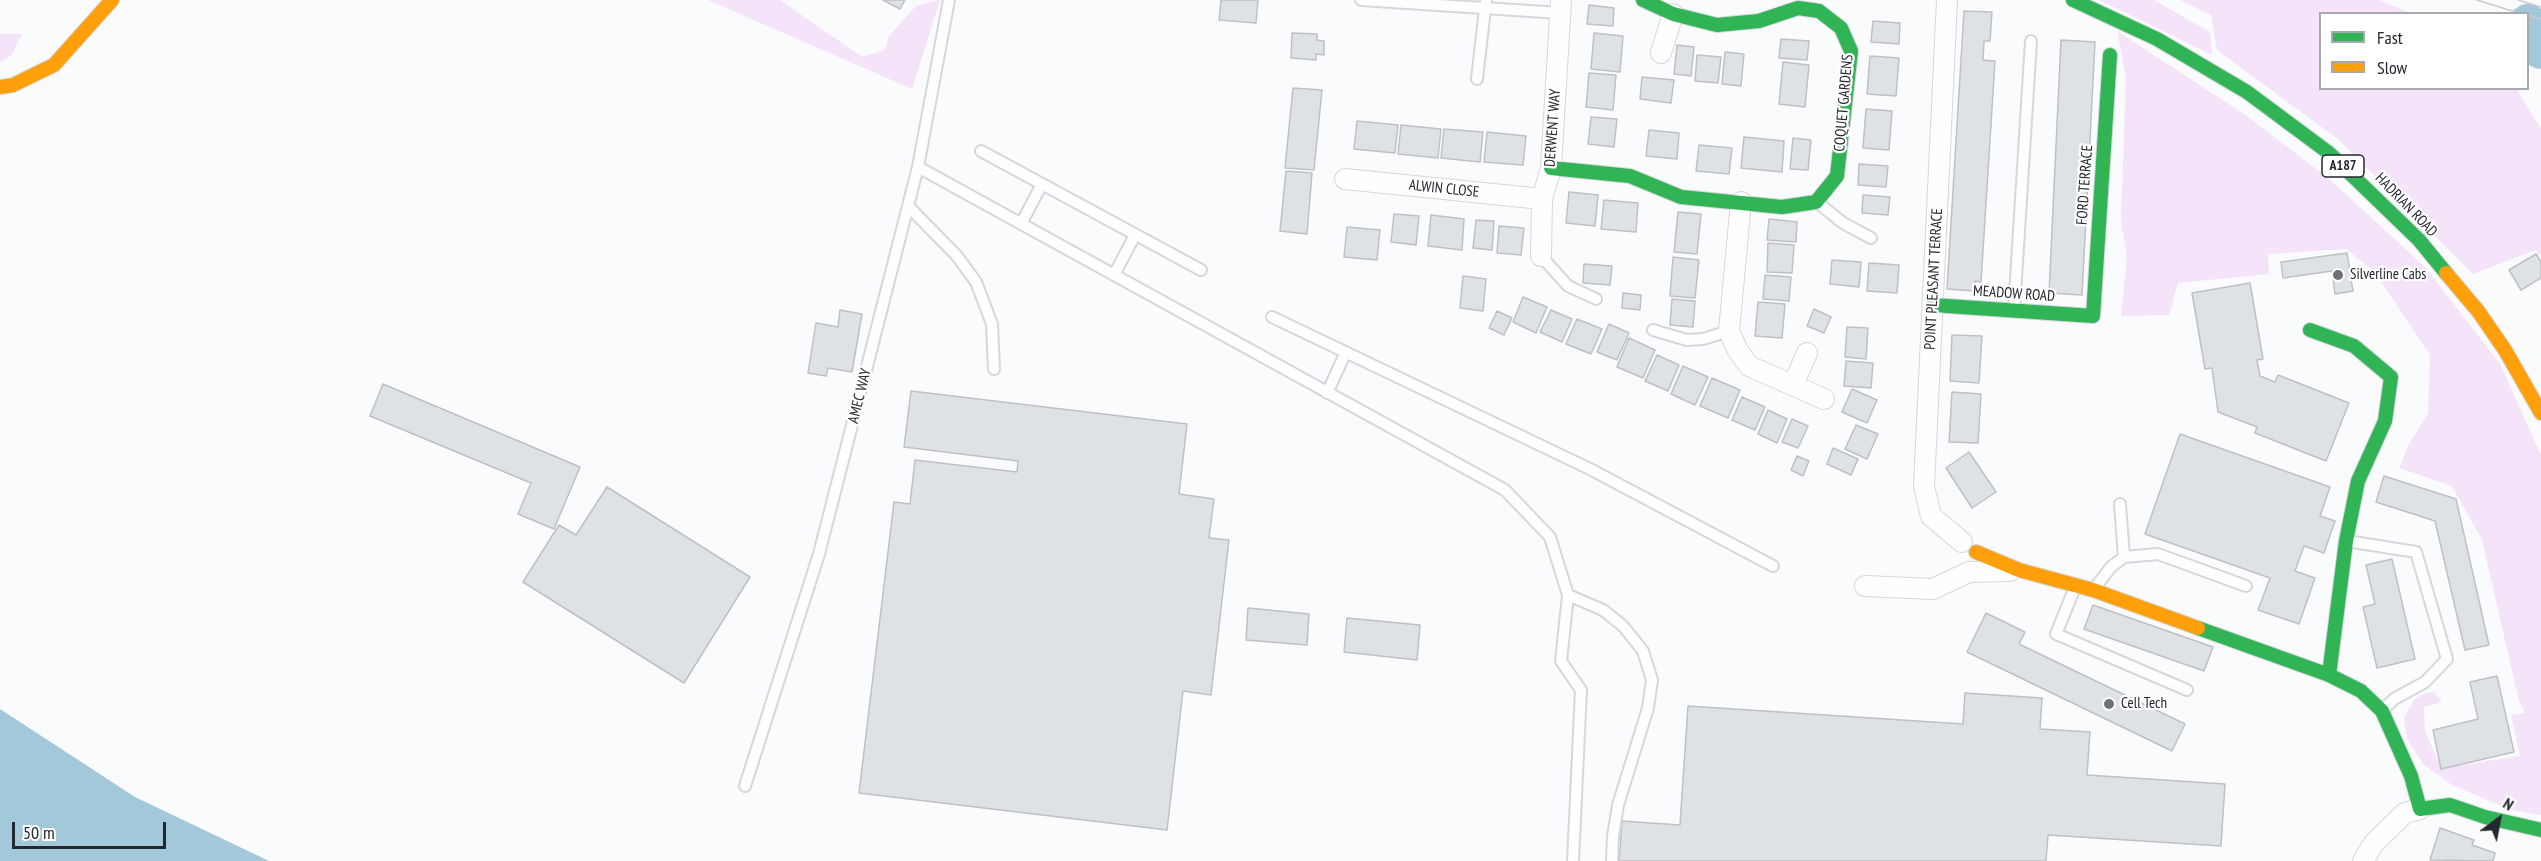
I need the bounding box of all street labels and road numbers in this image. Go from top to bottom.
street label: COQUET GARDENS [1831,54,1857,152]
street label: DERWENT WAY [1541,88,1565,168]
street label: FORD TERRACE [2073,144,2097,226]
road number: A187 [2322,155,2364,177]
street label: HADRIAN ROAD [2371,169,2441,241]
street label: ALWIN CLOSE [1408,176,1480,202]
street label: POINT PLEASANT TERRACE [1921,208,1947,350]
street label: MEADOW ROAD [1973,282,2055,306]
street label: AMEC WAY [845,367,875,425]

